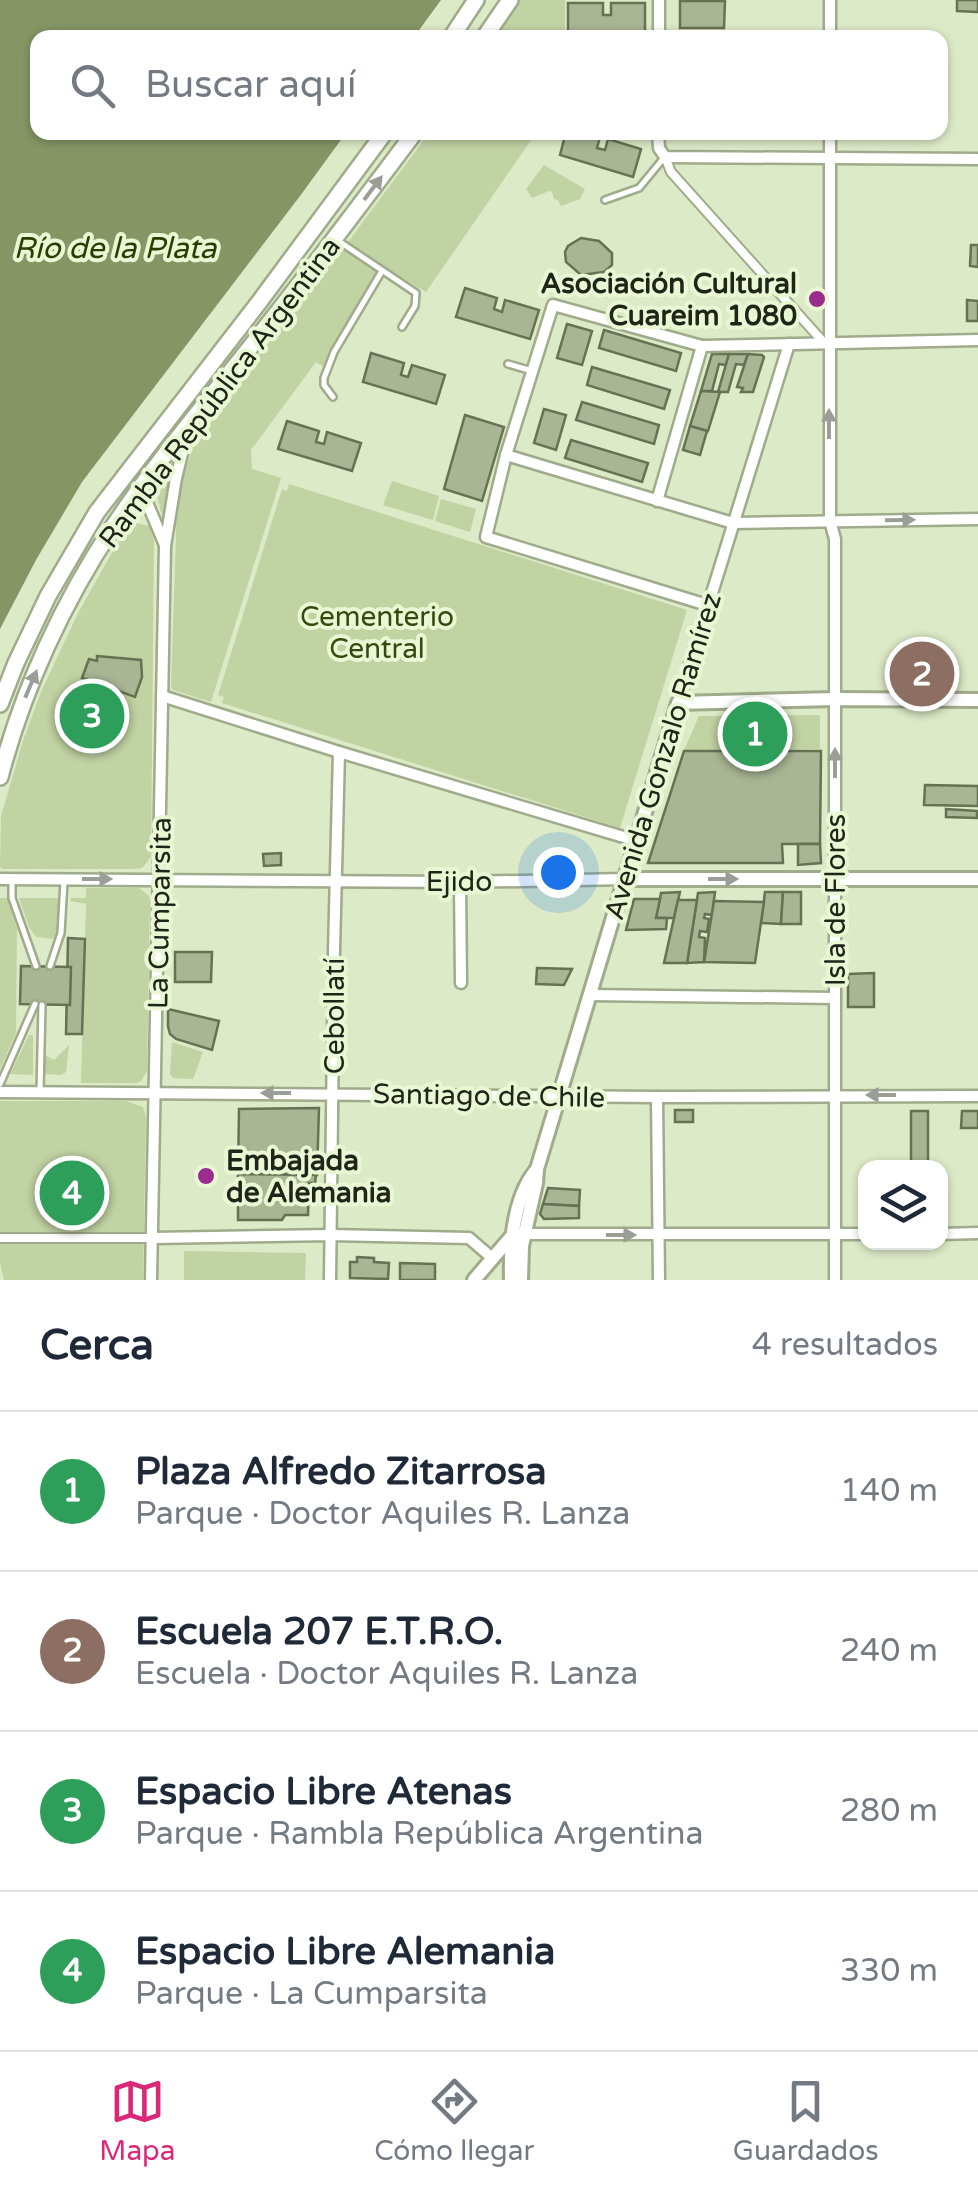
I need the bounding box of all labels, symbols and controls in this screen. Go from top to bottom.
search box [30,30,948,140]
icon: search [65,58,120,113]
text: Buscar aquí [145,62,356,108]
one-way arrow [362,175,383,201]
water label: Río de la Plata [14,230,218,267]
street label: Rambla República Argentina [92,230,348,555]
place label: Asociación Cultural Cuareim 1080 [540,267,797,333]
marker: Asociación Cultural Cuareim 1080 [806,288,828,310]
one-way arrow [821,407,837,439]
one-way arrow [885,512,917,528]
street label: Avenida Gonzalo Ramírez [597,589,729,924]
park label: Cementerio Central [300,600,454,666]
pin: 2 [890,636,954,712]
one-way arrow [23,669,39,699]
pin: 3 [59,678,124,754]
pin: 1 [722,696,788,772]
one-way arrow [827,746,843,778]
street label: Isla de Flores [819,814,853,986]
street label: La Cumparsita [141,817,179,1009]
your location [533,847,584,898]
street label: Ejido [426,865,492,899]
one-way arrow [82,871,114,887]
one-way arrow [708,871,740,887]
street label: Cebollatí [318,958,352,1074]
street label: Santiago de Chile [373,1077,605,1115]
one-way arrow [259,1085,291,1101]
one-way arrow [864,1087,896,1103]
place label: Embajada de Alemania [226,1144,392,1210]
pin: 4 [40,1156,104,1230]
map controls [858,1160,948,1250]
button: layers [858,1160,948,1250]
marker: Embajada de Alemania [195,1165,217,1187]
one-way arrow [605,1227,637,1243]
text: Cerca [40,1320,154,1371]
text: 4 resultados [752,1326,938,1364]
text: Plaza Alfredo Zitarrosa [135,1449,547,1495]
text: 1 [62,1472,83,1510]
text: 140 m [840,1472,938,1510]
text: Parque · Doctor Aquiles R. Lanza [135,1495,630,1533]
text: Escuela 207 E.T.R.O. [135,1609,503,1655]
text: 2 [62,1632,83,1670]
text: 240 m [840,1632,938,1670]
text: Escuela · Doctor Aquiles R. Lanza [135,1655,638,1693]
text: Espacio Libre Atenas [135,1769,512,1815]
text: 3 [62,1792,83,1830]
text: 280 m [840,1792,938,1830]
text: Parque · Rambla República Argentina [135,1815,703,1853]
text: Espacio Libre Alemania [135,1929,555,1975]
text: 4 [62,1952,83,1990]
text: 330 m [840,1952,938,1990]
text: Parque · La Cumparsita [135,1975,488,2013]
tab: Mapa [99,2074,176,2168]
tab: Cómo llegar [374,2074,534,2168]
tab: Guardados [733,2074,879,2168]

